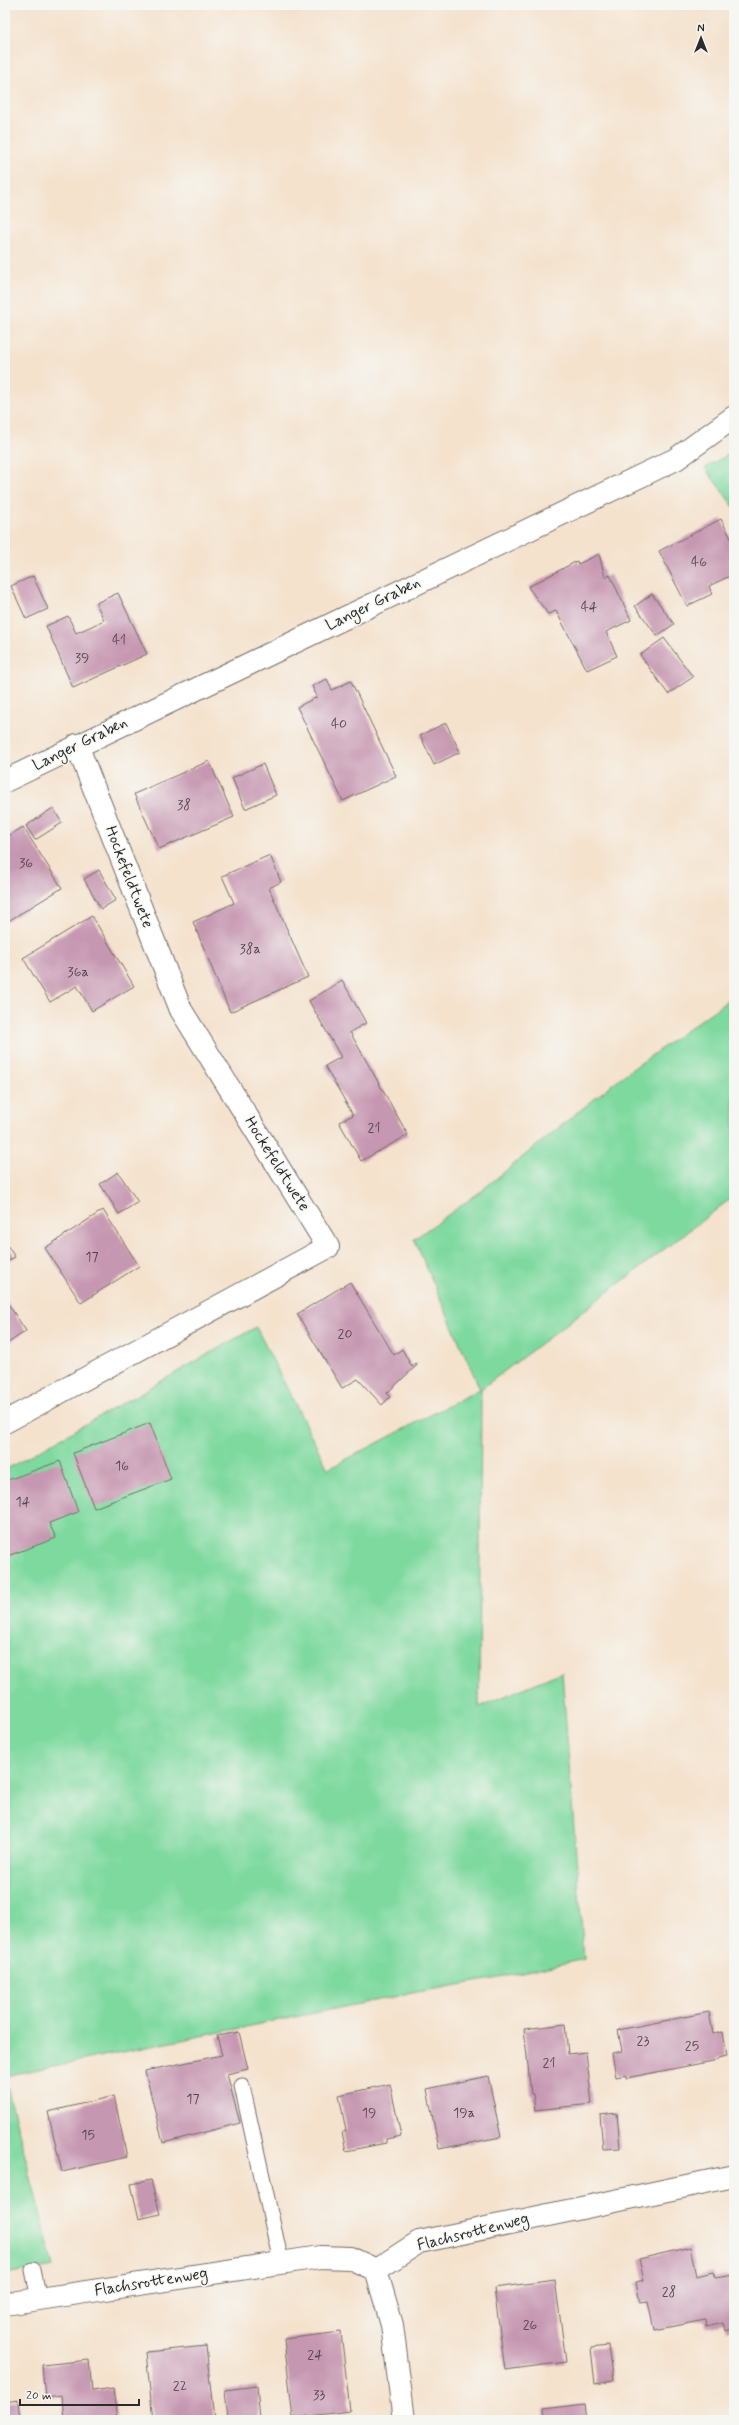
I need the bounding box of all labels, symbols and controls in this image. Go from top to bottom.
north arrow [681,18,721,58]
text: N [697,22,705,36]
house number: 46 [691,553,707,571]
street label: Langer Graben [322,572,424,637]
house number: 44 [581,598,598,616]
house number: 41 [112,631,126,649]
house number: 39 [75,649,89,667]
street label: Langer Graben [29,712,131,777]
house number: 40 [331,715,347,733]
house number: 38 [177,796,191,814]
street label: Hockefeldtwete [100,823,158,931]
house number: 36 [19,854,33,872]
house number: 38a [239,940,261,958]
house number: 36a [67,963,89,981]
street label: Hockefeldtwete [239,1113,315,1215]
house number: 21 [368,1119,380,1137]
house number: 17 [85,1248,99,1266]
house number: 20 [338,1325,352,1343]
house number: 16 [115,1457,129,1475]
house number: 14 [16,1493,31,1511]
house number: 23 [637,2032,649,2050]
house number: 25 [685,2037,699,2055]
house number: 21 [543,2054,555,2072]
house number: 17 [186,2090,200,2108]
house number: 19 [362,2104,376,2122]
house number: 19a [453,2104,475,2122]
house number: 15 [81,2126,95,2144]
street label: Flachsrottenweg [415,2208,531,2257]
street label: Flachsrottenweg [93,2263,209,2302]
house number: 28 [662,2283,676,2301]
house number: 26 [523,2316,538,2334]
house number: 24 [307,2346,323,2364]
house number: 22 [173,2377,187,2395]
scale bar [20,2381,139,2407]
house number: 33 [313,2386,325,2404]
text: 20 m [26,2388,52,2404]

